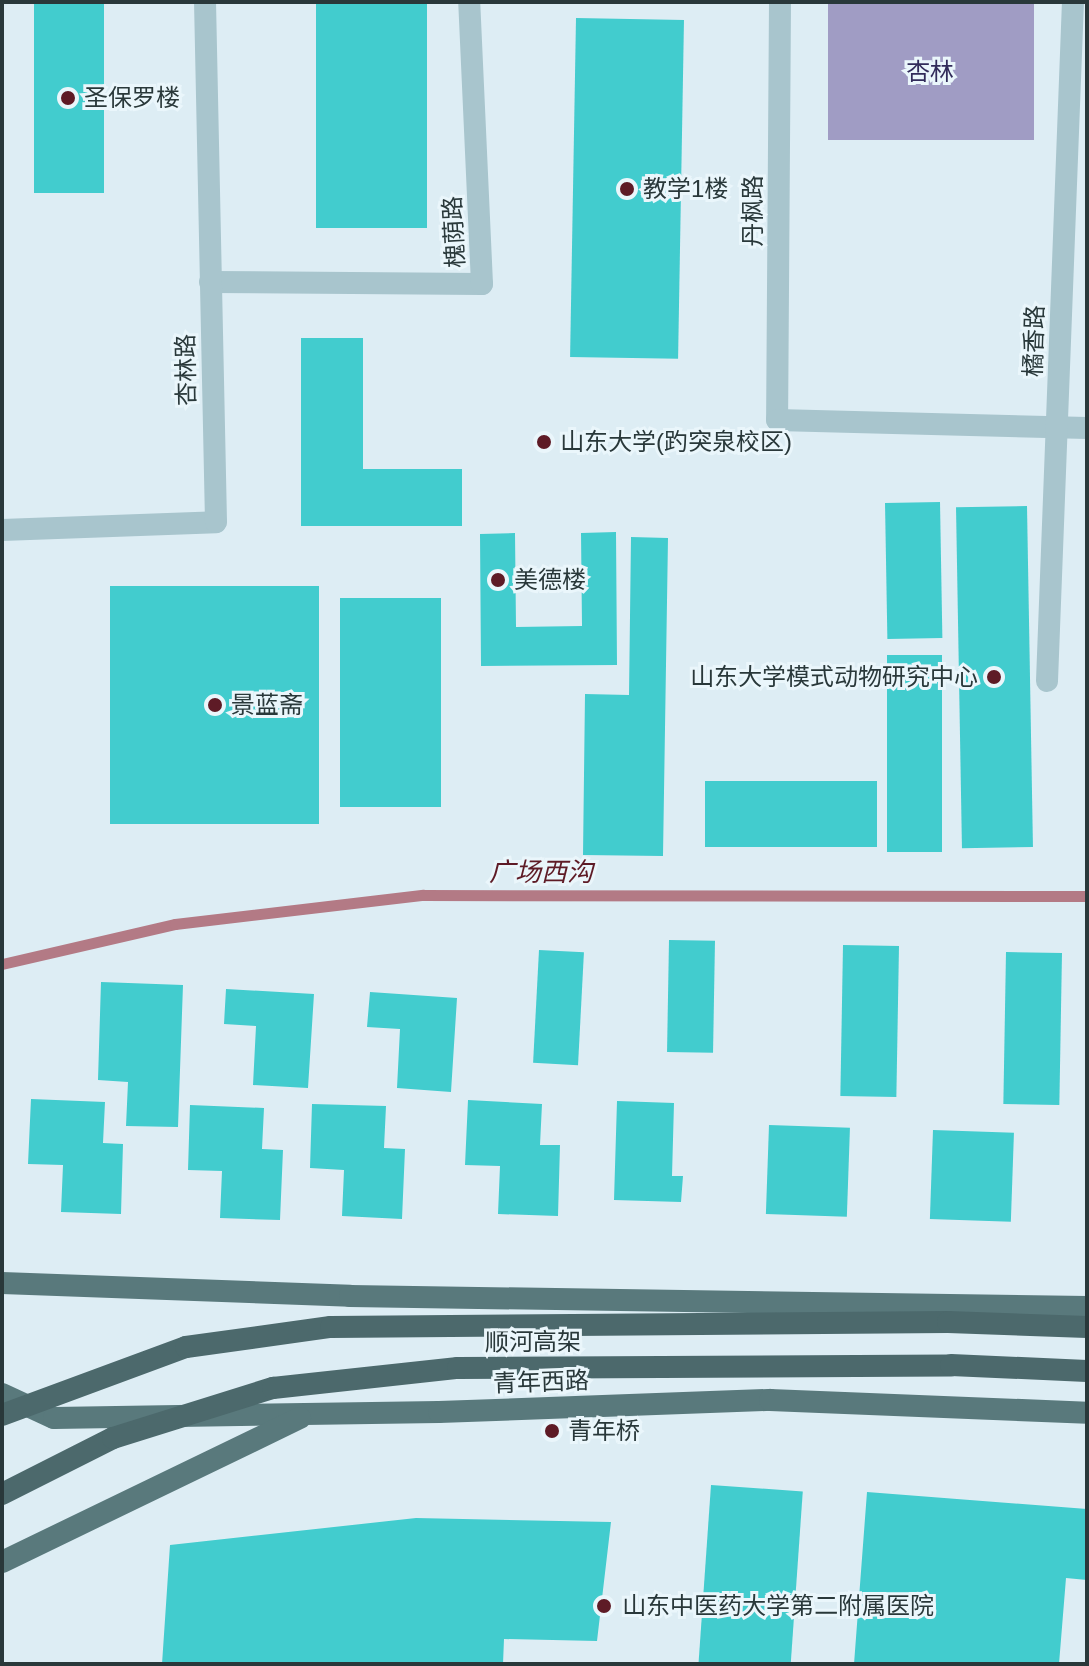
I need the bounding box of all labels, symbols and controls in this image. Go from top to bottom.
park label: 杏林 [906,58,954,86]
place label: 圣保罗楼 [84,84,180,112]
marker: 圣保罗楼 [59,89,77,107]
place label: 教学1楼 [643,175,728,203]
street label: 丹枫路 [739,175,767,247]
marker: 教学1楼 [618,180,636,198]
street label: 槐荫路 [438,195,470,269]
street label: 橘香路 [1018,305,1050,377]
street label: 杏林路 [171,334,201,406]
place label: 山东大学(趵突泉校区) [560,428,792,456]
marker: 山东大学(趵突泉校区) [535,433,553,451]
place label: 美德楼 [514,566,586,594]
marker: 美德楼 [489,571,507,589]
place label: 山东大学模式动物研究中心 [690,663,978,691]
marker: 山东大学模式动物研究中心 [985,668,1003,686]
place label: 景蓝斋 [231,691,303,719]
marker: 景蓝斋 [206,696,224,714]
water label: 广场西沟 [489,857,593,889]
street label: 顺河高架 [485,1328,581,1356]
street label: 青年西路 [493,1366,589,1398]
place label: 青年桥 [568,1417,640,1445]
marker: 青年桥 [543,1422,561,1440]
place label: 山东中医药大学第二附属医院 [622,1592,934,1620]
marker: 山东中医药大学第二附属医院 [593,1595,615,1617]

